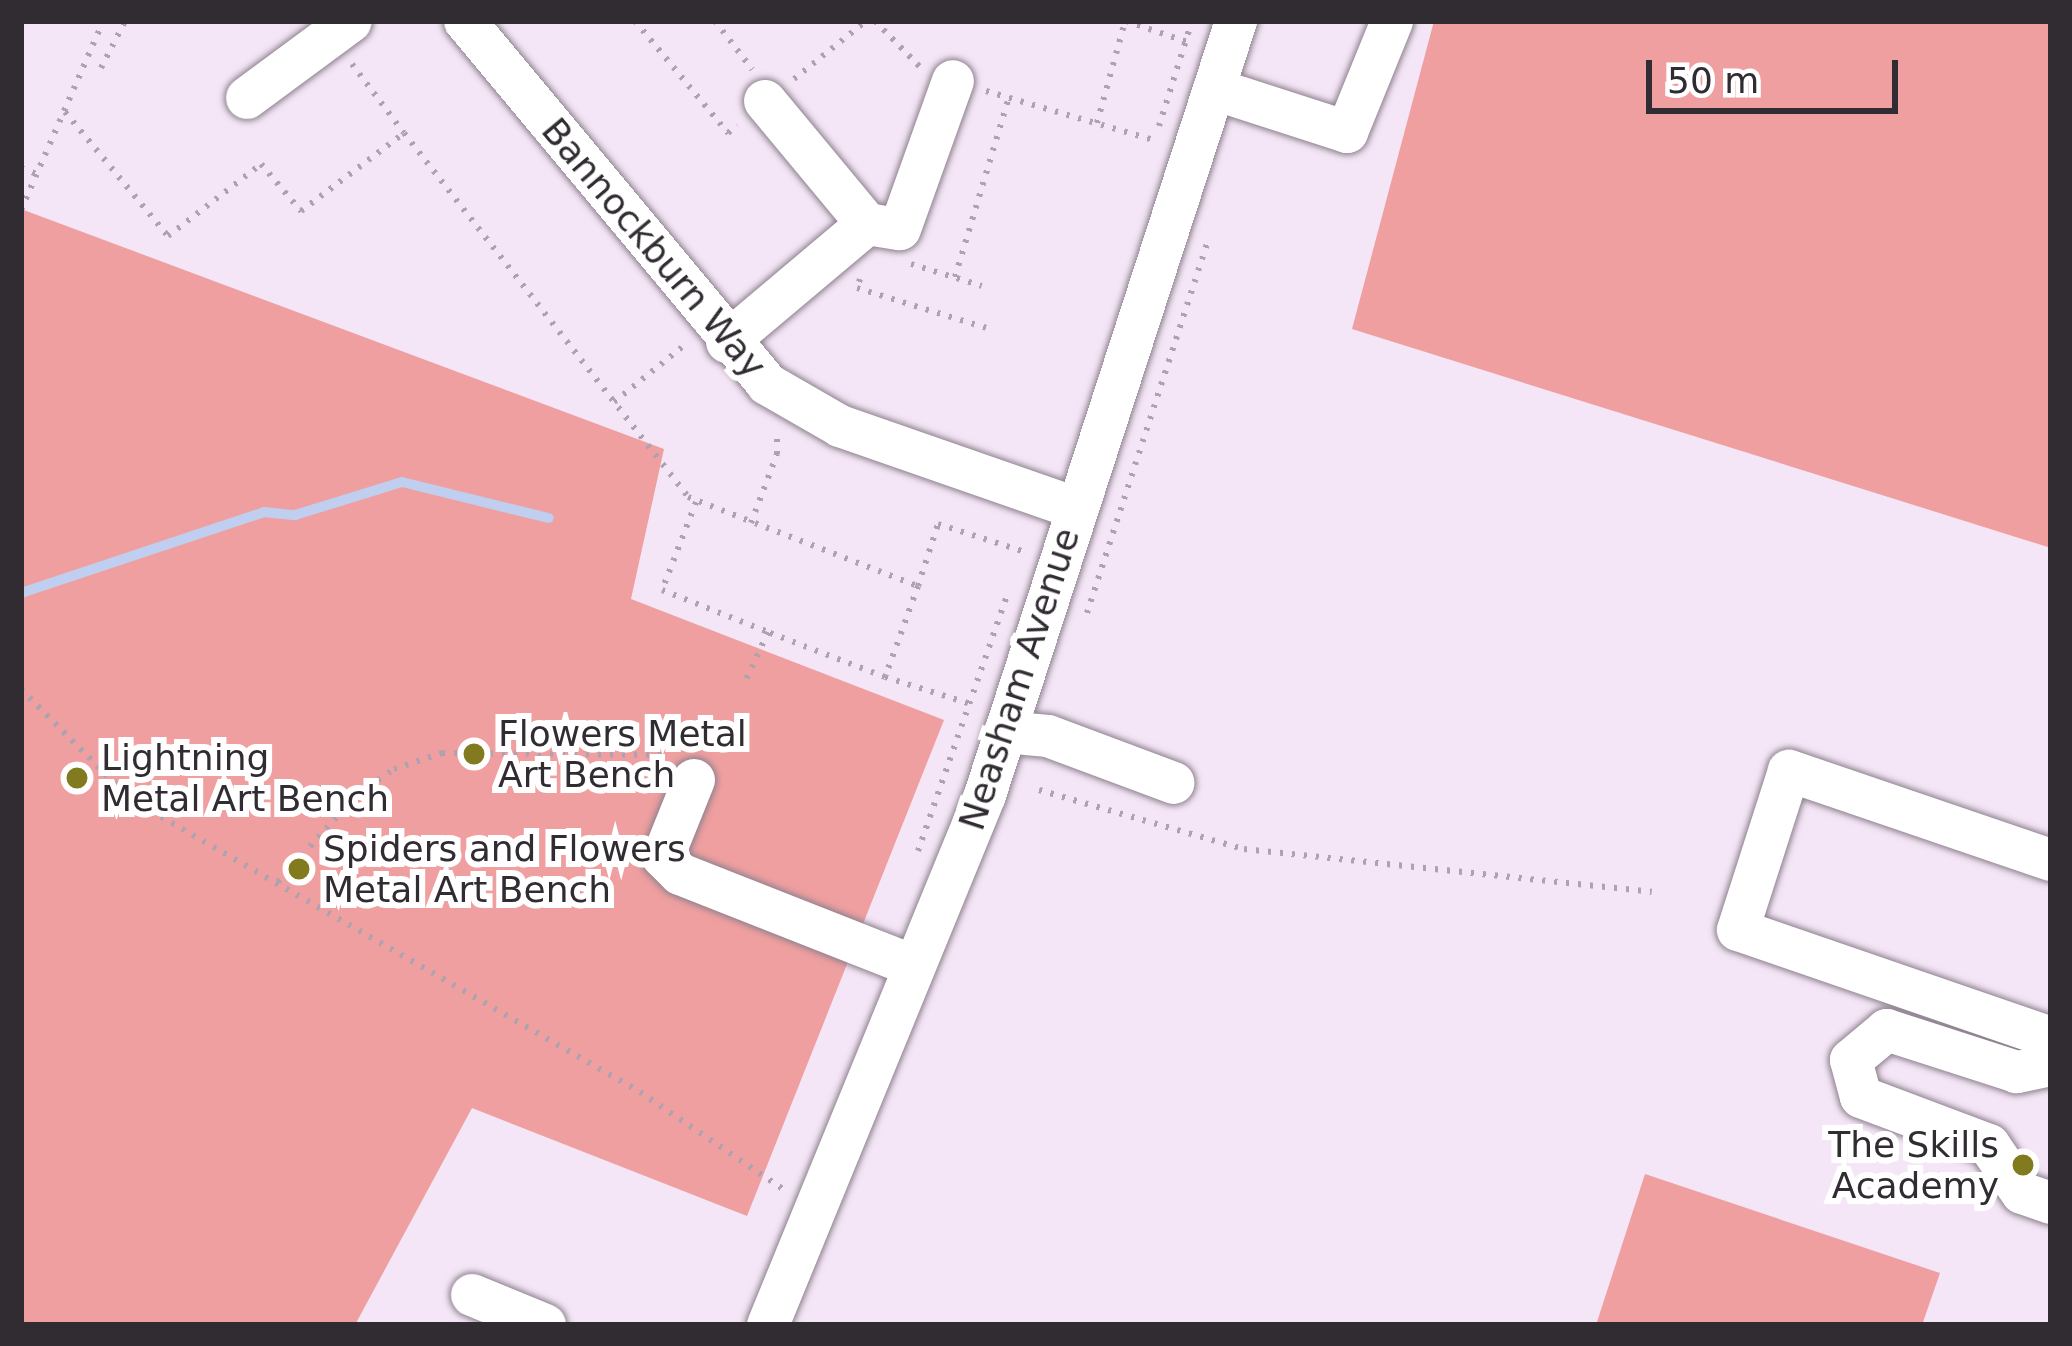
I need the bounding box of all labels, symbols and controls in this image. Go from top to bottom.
scale bar [1652,36,1904,110]
text: 50 m [1667,60,1759,101]
street label: Bannockburn Way [533,109,775,387]
street label: Neasham Avenue [950,523,1088,835]
place label: Flowers Metal Art Bench [498,711,747,796]
place label: Lightning Metal Art Bench [101,735,389,820]
marker: Flowers Metal Art Bench [461,741,487,767]
marker: Lightning Metal Art Bench [64,765,90,791]
place label: Spiders and Flowers Metal Art Bench [323,826,686,911]
marker: Spiders and Flowers Metal Art Bench [286,856,312,882]
place label: The Skills Academy [1828,1122,1999,1207]
marker: The Skills Academy [2010,1152,2036,1178]

